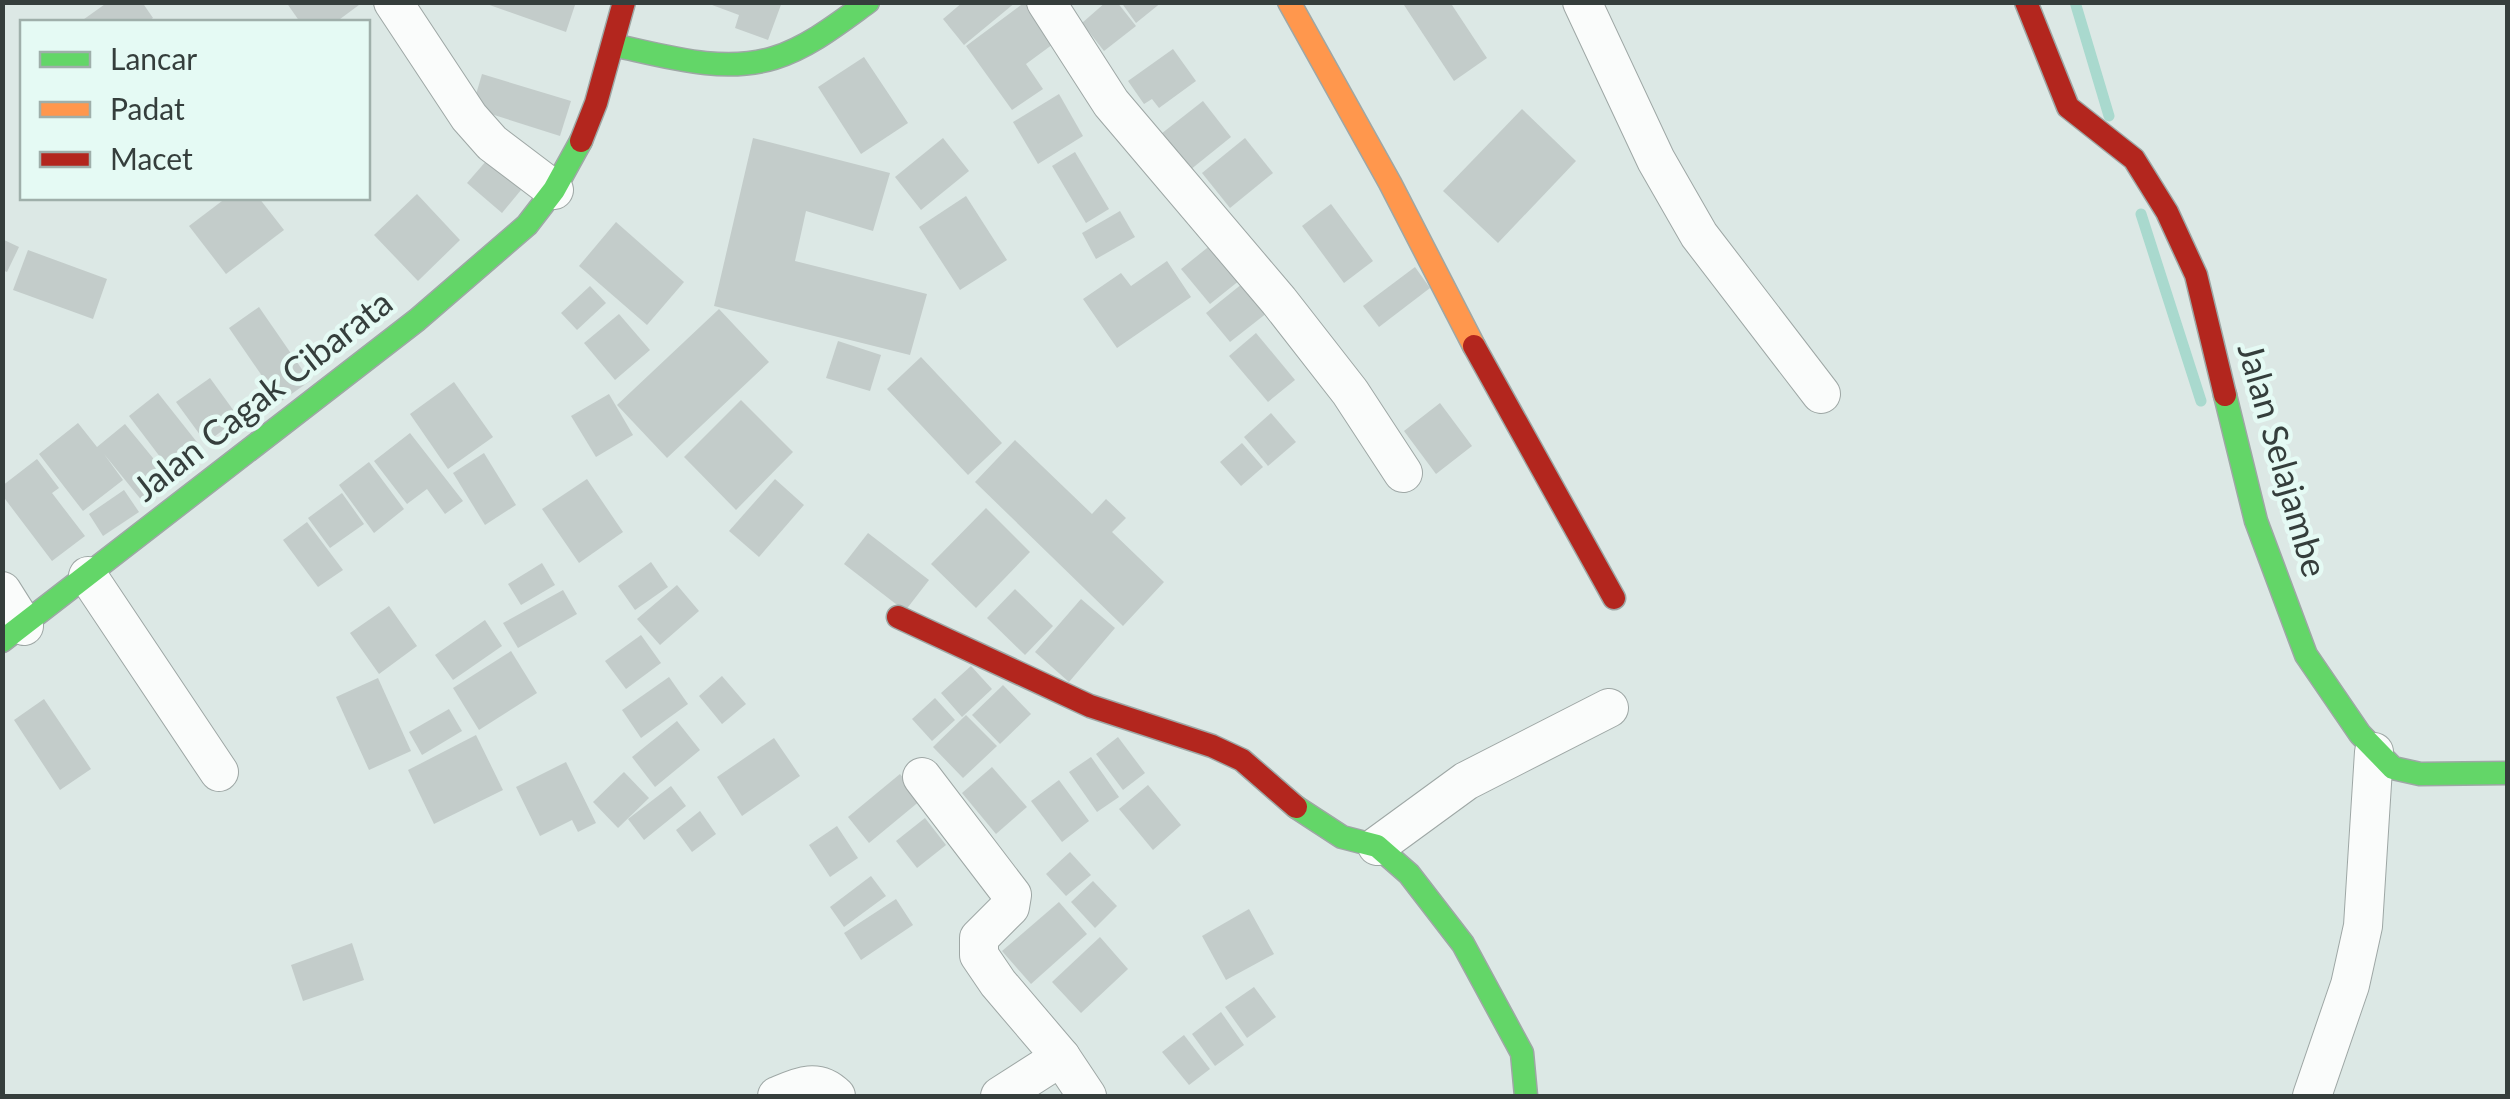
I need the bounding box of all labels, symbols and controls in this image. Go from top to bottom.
legend [20,20,370,200]
text: Lancar [110,40,197,76]
text: Padat [110,90,185,126]
text: Macet [110,140,193,176]
street label: Jalan Cagak Cibarata [124,280,400,509]
street label: Jalan Selajambe [2230,338,2337,581]

